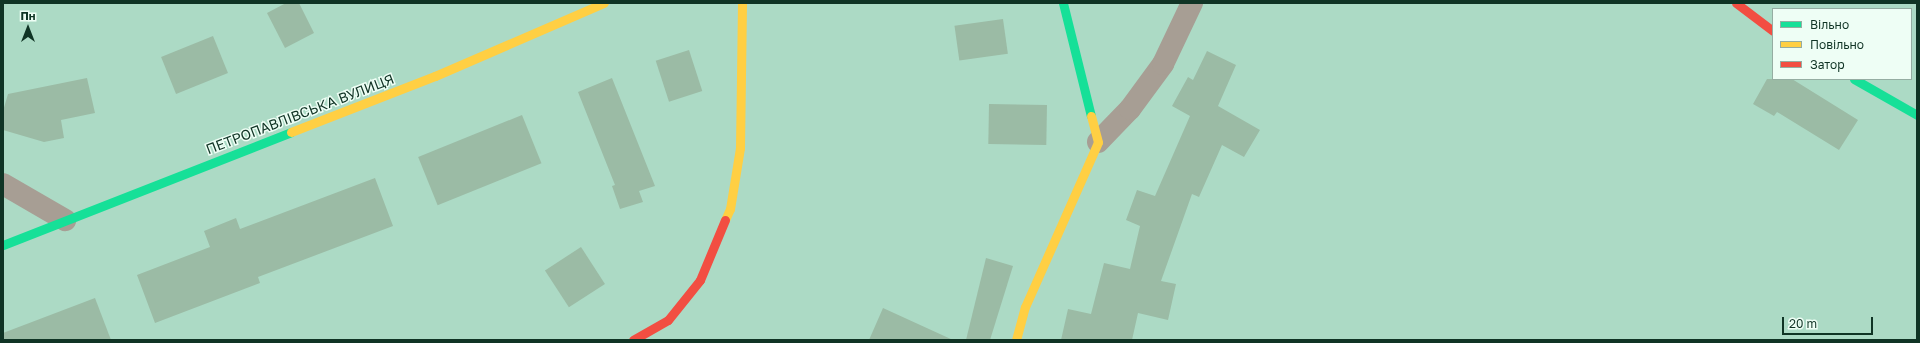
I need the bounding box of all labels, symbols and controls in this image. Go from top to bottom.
north arrow [8,8,48,48]
legend [1772,8,1912,80]
text: Пн [21,9,35,22]
text: Вільно [1810,17,1849,32]
text: Повільно [1810,37,1864,52]
text: Затор [1810,57,1845,72]
street label: ПЕТРОПАВЛІВСЬКА ВУЛИЦЯ [203,70,397,158]
scale bar [1784,309,1875,335]
text: 20 m [1789,316,1817,331]

